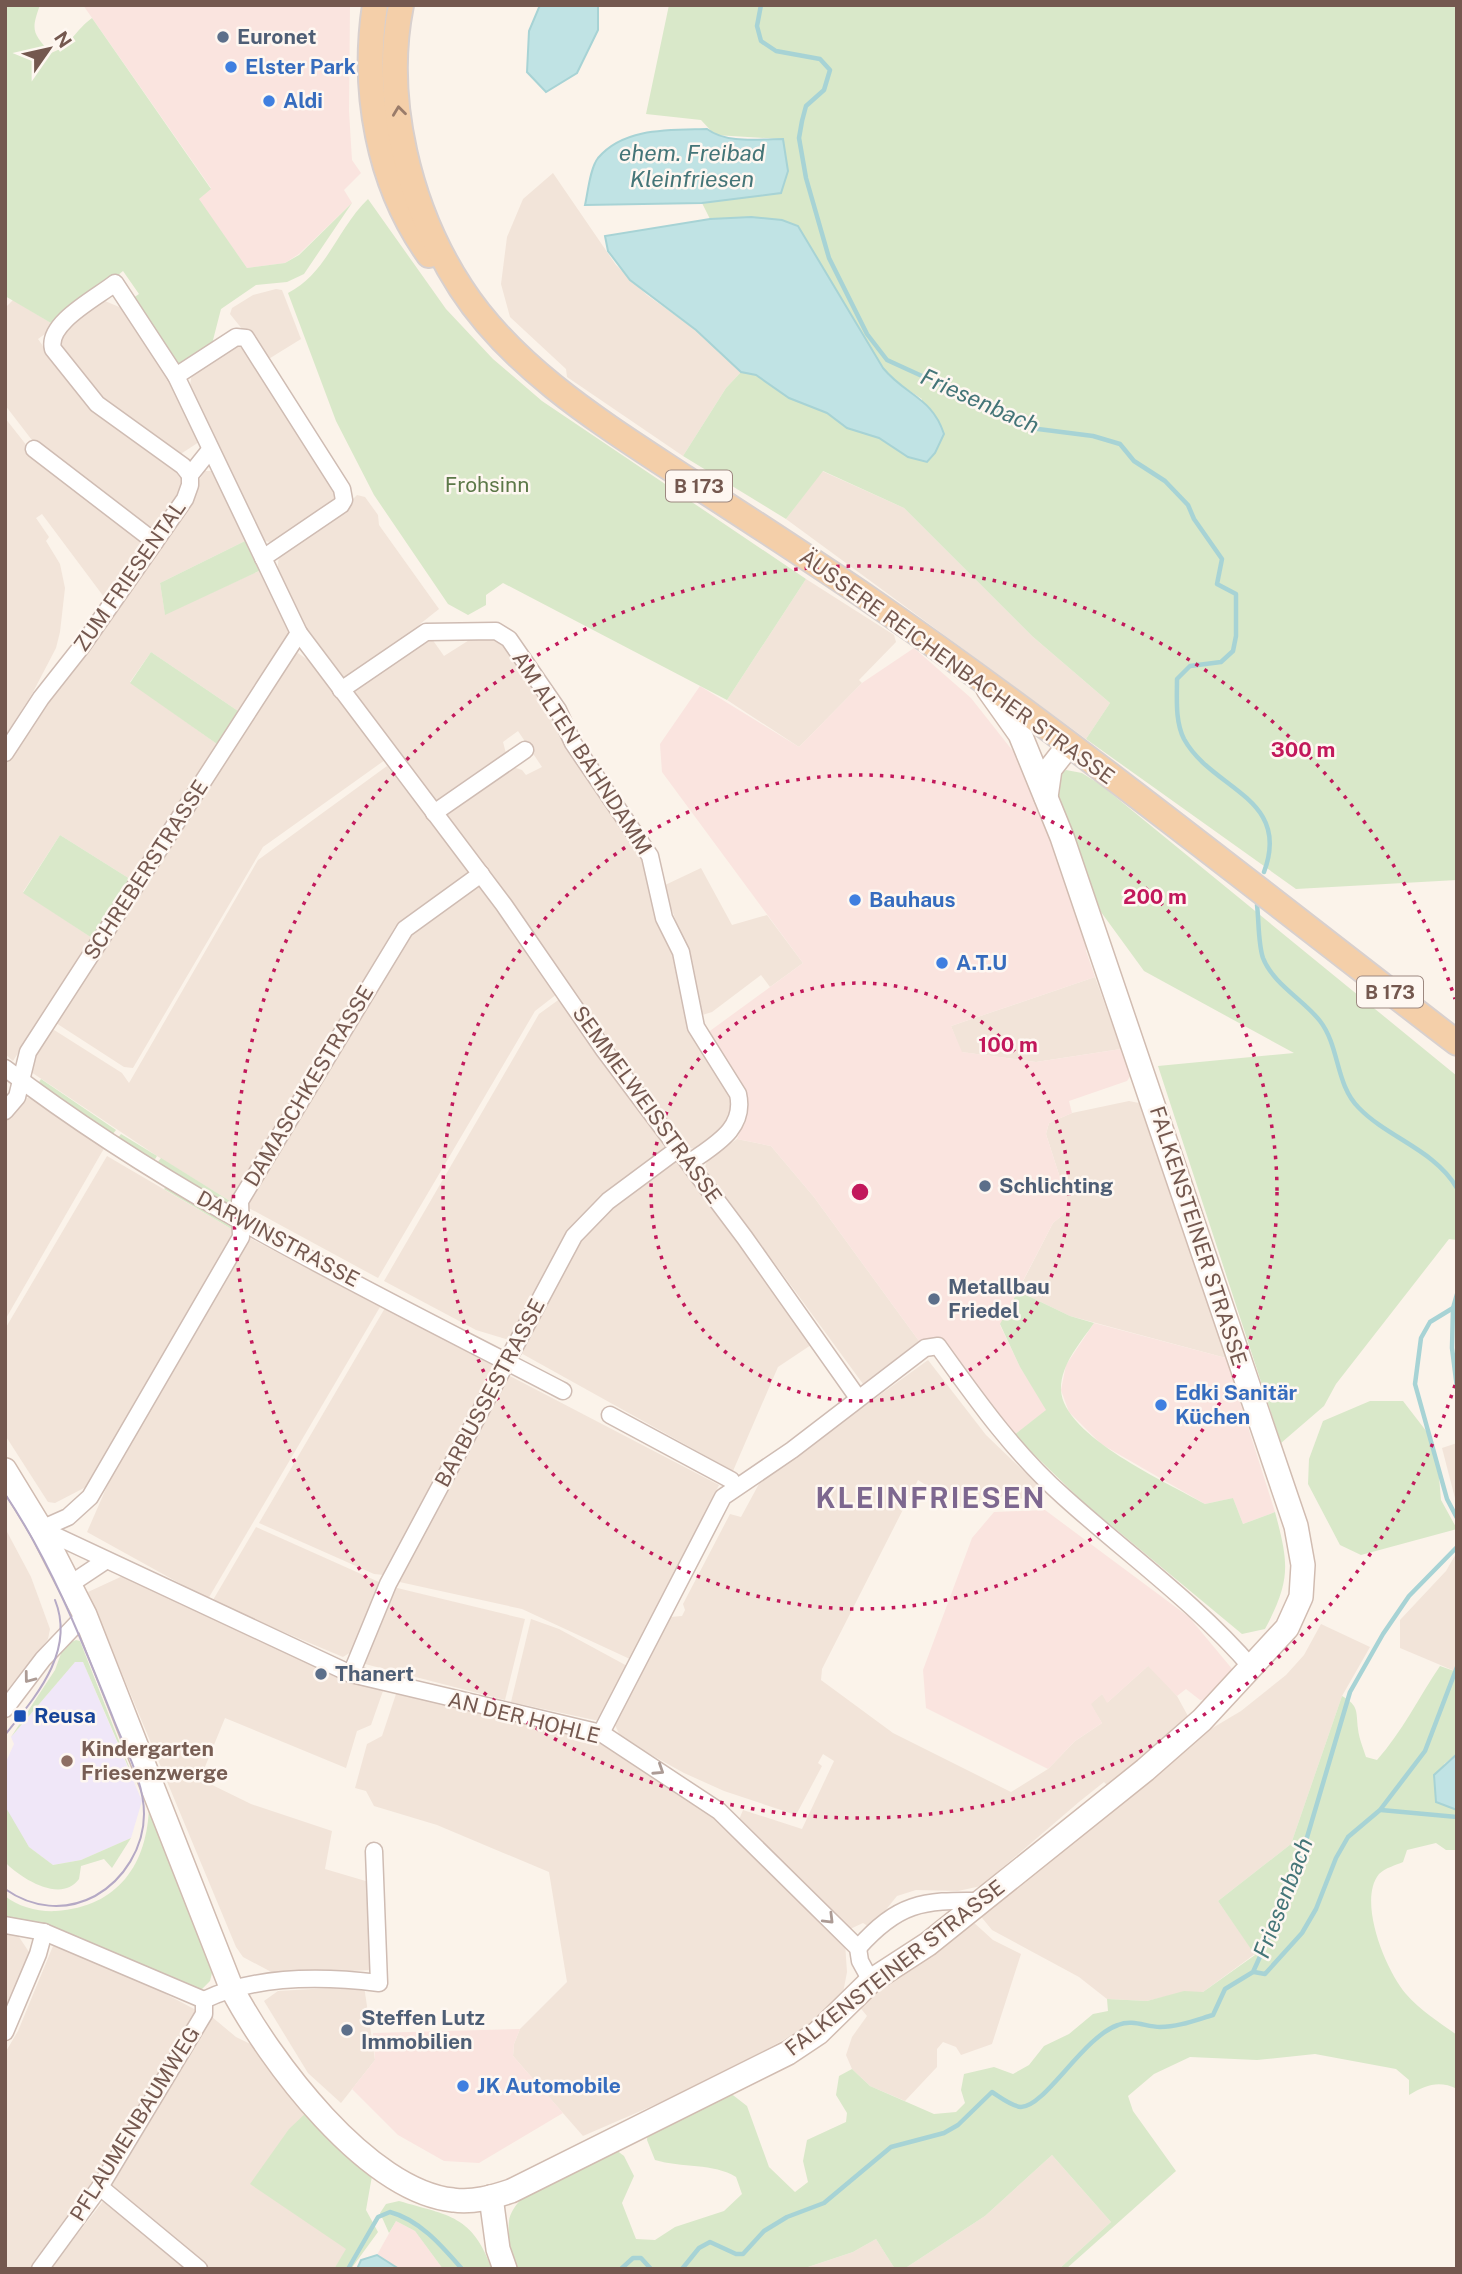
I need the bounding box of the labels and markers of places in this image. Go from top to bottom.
place label: Euronet [237,24,316,49]
marker: Euronet [215,29,231,45]
place label: Elster Park [245,54,356,79]
marker: Elster Park [223,59,239,75]
place label: Aldi [283,88,323,113]
marker: Aldi [261,93,277,109]
place label: Bauhaus [869,887,956,912]
marker: Bauhaus [847,892,863,908]
place label: A.T.U [956,950,1007,975]
marker: A.T.U [934,955,950,971]
place label: Schlichting [999,1173,1113,1198]
marker: Schlichting [977,1178,993,1194]
centre of rings [848,1180,872,1204]
place label: Metallbau Friedel [948,1274,1050,1323]
marker: Metallbau Friedel [926,1291,942,1307]
place label: Edki Sanitär Küchen [1175,1380,1298,1429]
marker: Edki Sanitär Küchen [1153,1397,1169,1413]
place label: Thanert [335,1661,414,1686]
marker: Thanert [313,1666,329,1682]
place label: Reusa [34,1703,96,1728]
marker: Reusa [12,1708,28,1724]
place label: Kindergarten Friesenzwerge [81,1736,228,1785]
marker: Kindergarten Friesenzwerge [59,1753,75,1769]
place label: Steffen Lutz Immobilien [361,2005,485,2054]
marker: Steffen Lutz Immobilien [339,2022,355,2038]
place label: JK Automobile [477,2073,621,2098]
marker: JK Automobile [455,2078,471,2094]

